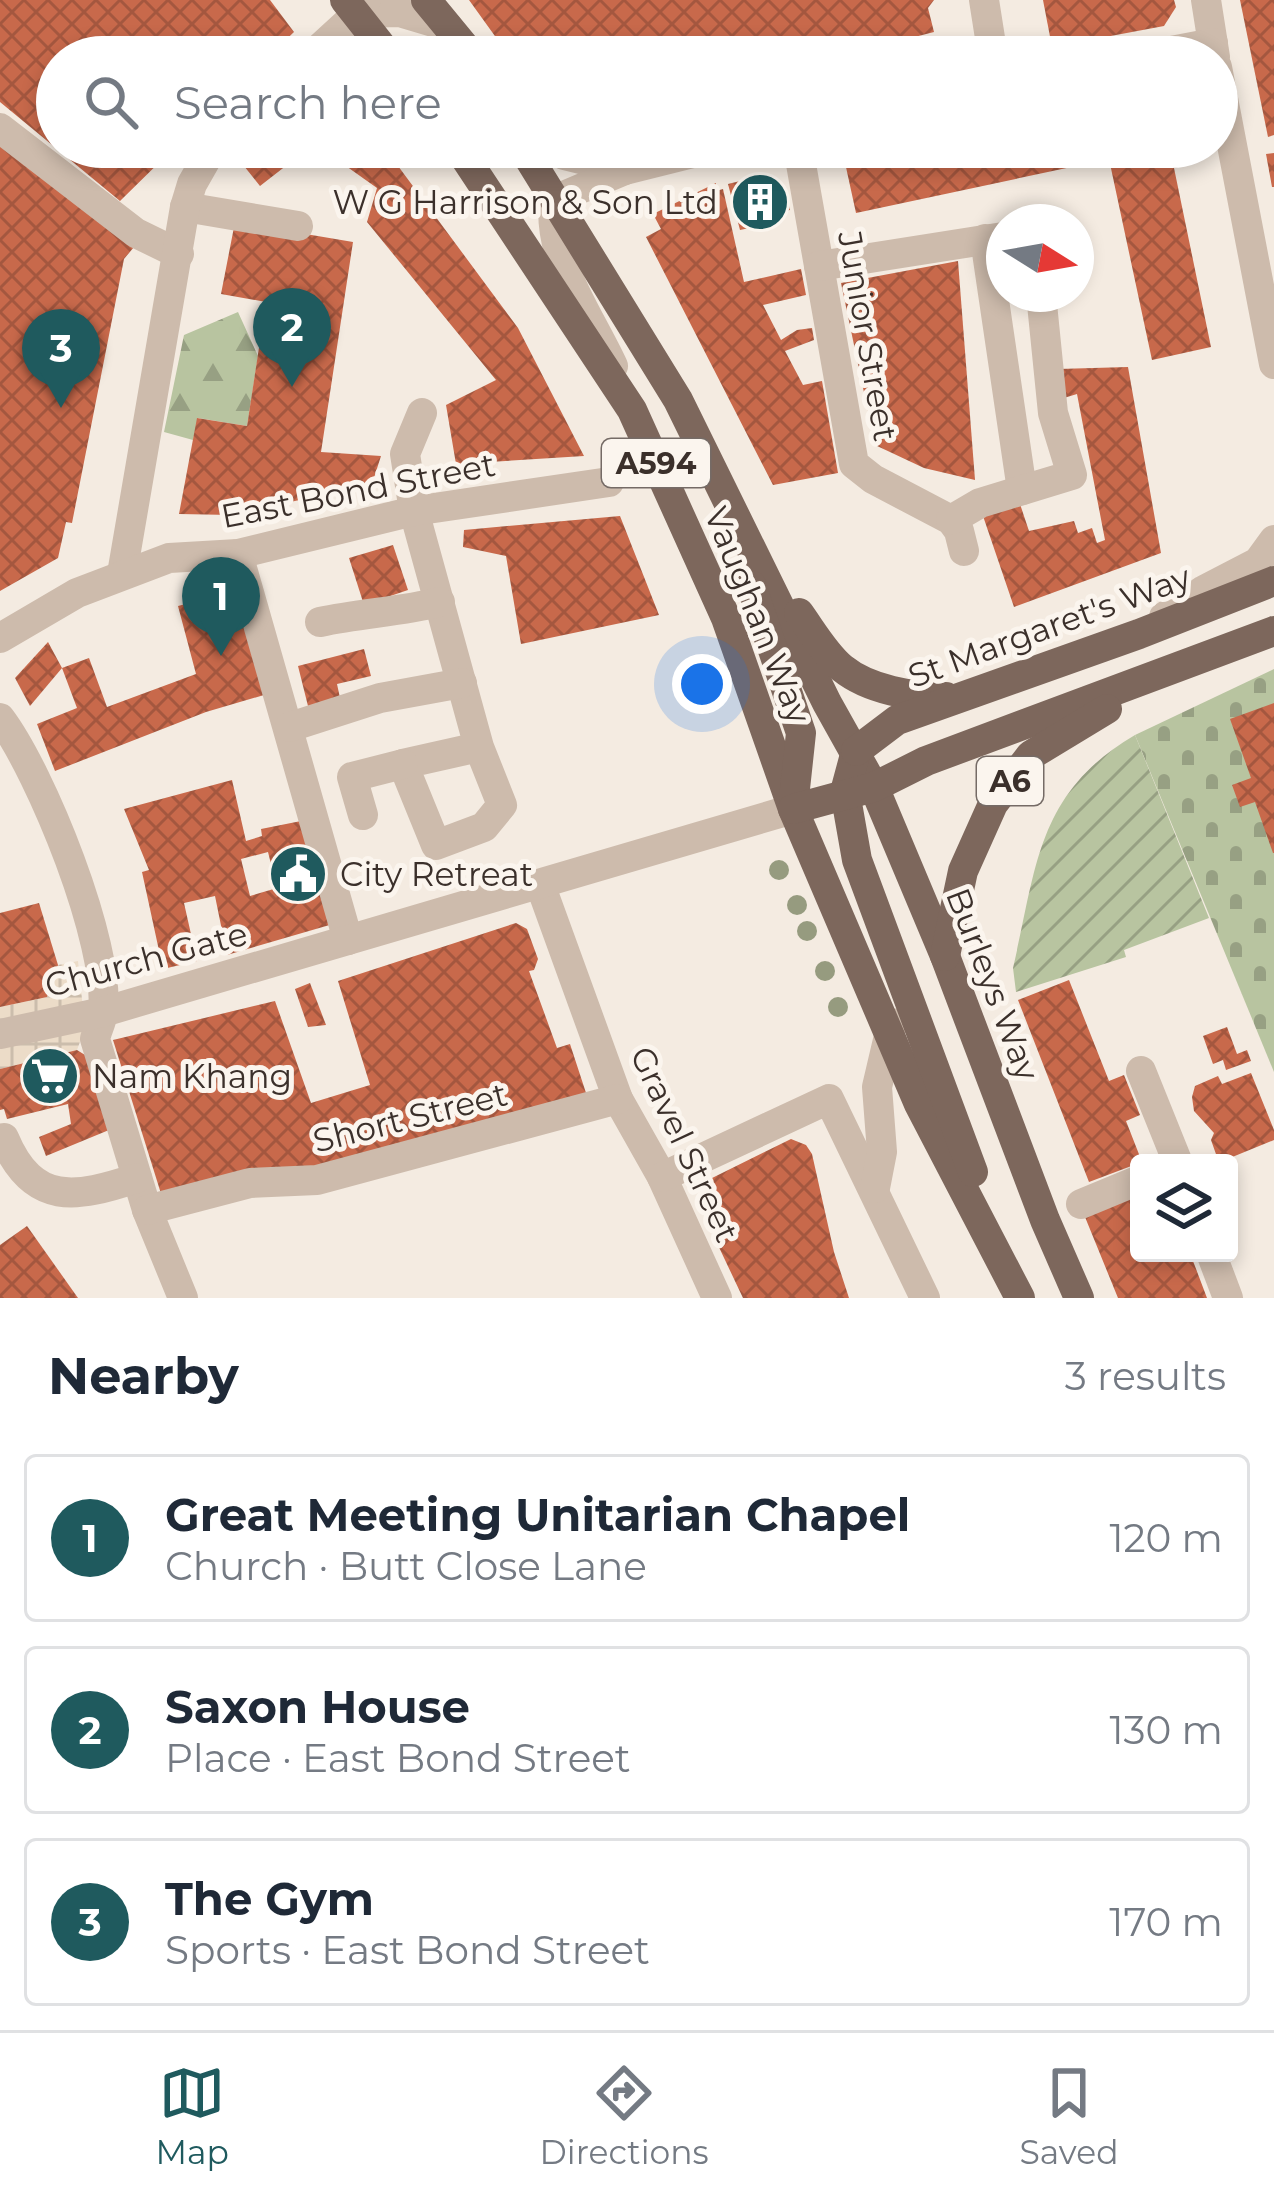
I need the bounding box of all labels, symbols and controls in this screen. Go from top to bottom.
search box [36,36,1238,168]
icon: search [78,69,144,135]
text: Search here [174,75,442,130]
building icon: W G Harrison & Son Ltd [729,171,791,233]
place label: W G Harrison & Son Ltd [333,182,718,222]
north arrow [986,204,1094,312]
street label: Junior Street [830,227,906,444]
pin: 2 [253,288,331,387]
pin: 3 [22,309,100,408]
road number: A594 [602,439,710,487]
street label: East Bond Street [218,444,498,536]
street label: Vaughan Way [696,501,820,729]
street label: St Margaret's Way [902,556,1196,696]
pin: 1 [182,557,260,656]
your location [672,654,732,714]
road number: A6 [977,757,1043,805]
public building icon: City Retreat [267,843,329,905]
place label: City Retreat [340,854,533,894]
street label: Burleys Way [938,882,1048,1086]
street label: Church Gate [41,913,251,1005]
street label: Gravel Street [622,1040,748,1248]
supermarket icon: Nam Khang [19,1045,81,1107]
place label: Nam Khang [92,1056,292,1096]
street label: Short Street [309,1074,511,1160]
map controls [1130,1154,1238,1262]
button: layers [1130,1154,1238,1262]
text: Nearby [48,1345,239,1407]
text: 3 results [1065,1352,1226,1400]
text: Great Meeting Unitarian Chapel [165,1487,910,1542]
text: 1 [82,1514,98,1562]
text: 120 m [1109,1514,1223,1562]
text: Church · Butt Close Lane [165,1542,647,1590]
text: Saxon House [165,1679,470,1734]
text: 2 [78,1706,102,1754]
text: 130 m [1110,1706,1223,1754]
text: Place · East Bond Street [165,1734,631,1782]
text: The Gym [165,1871,374,1926]
text: 3 [78,1898,102,1946]
text: 170 m [1109,1898,1223,1946]
text: Sports · East Bond Street [165,1926,650,1974]
tab: Map [155,2060,229,2172]
tab: Directions [540,2060,709,2172]
tab: Saved [1019,2060,1119,2172]

